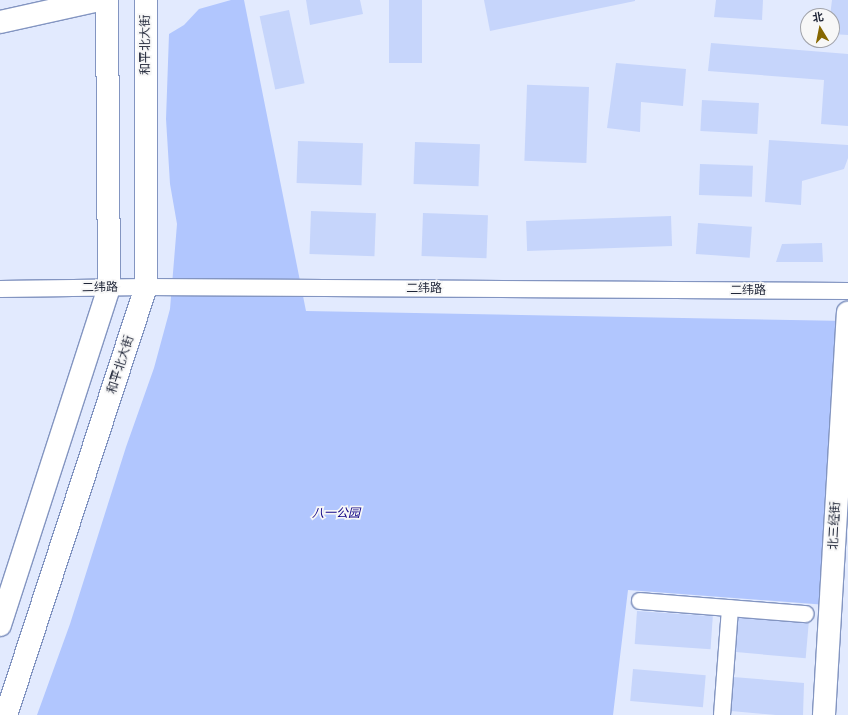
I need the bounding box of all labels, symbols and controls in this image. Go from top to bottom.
north arrow [800,8,840,48]
text: 北 [812,10,825,24]
street label: 和平北大街 [139,15,153,75]
street label: 二纬路 [82,280,118,296]
street label: 二纬路 [406,282,442,296]
street label: 二纬路 [730,284,766,298]
street label: 和平北大街 [105,334,137,396]
street label: 北三经街 [827,502,843,550]
park label: 八一公园 [312,507,360,521]

